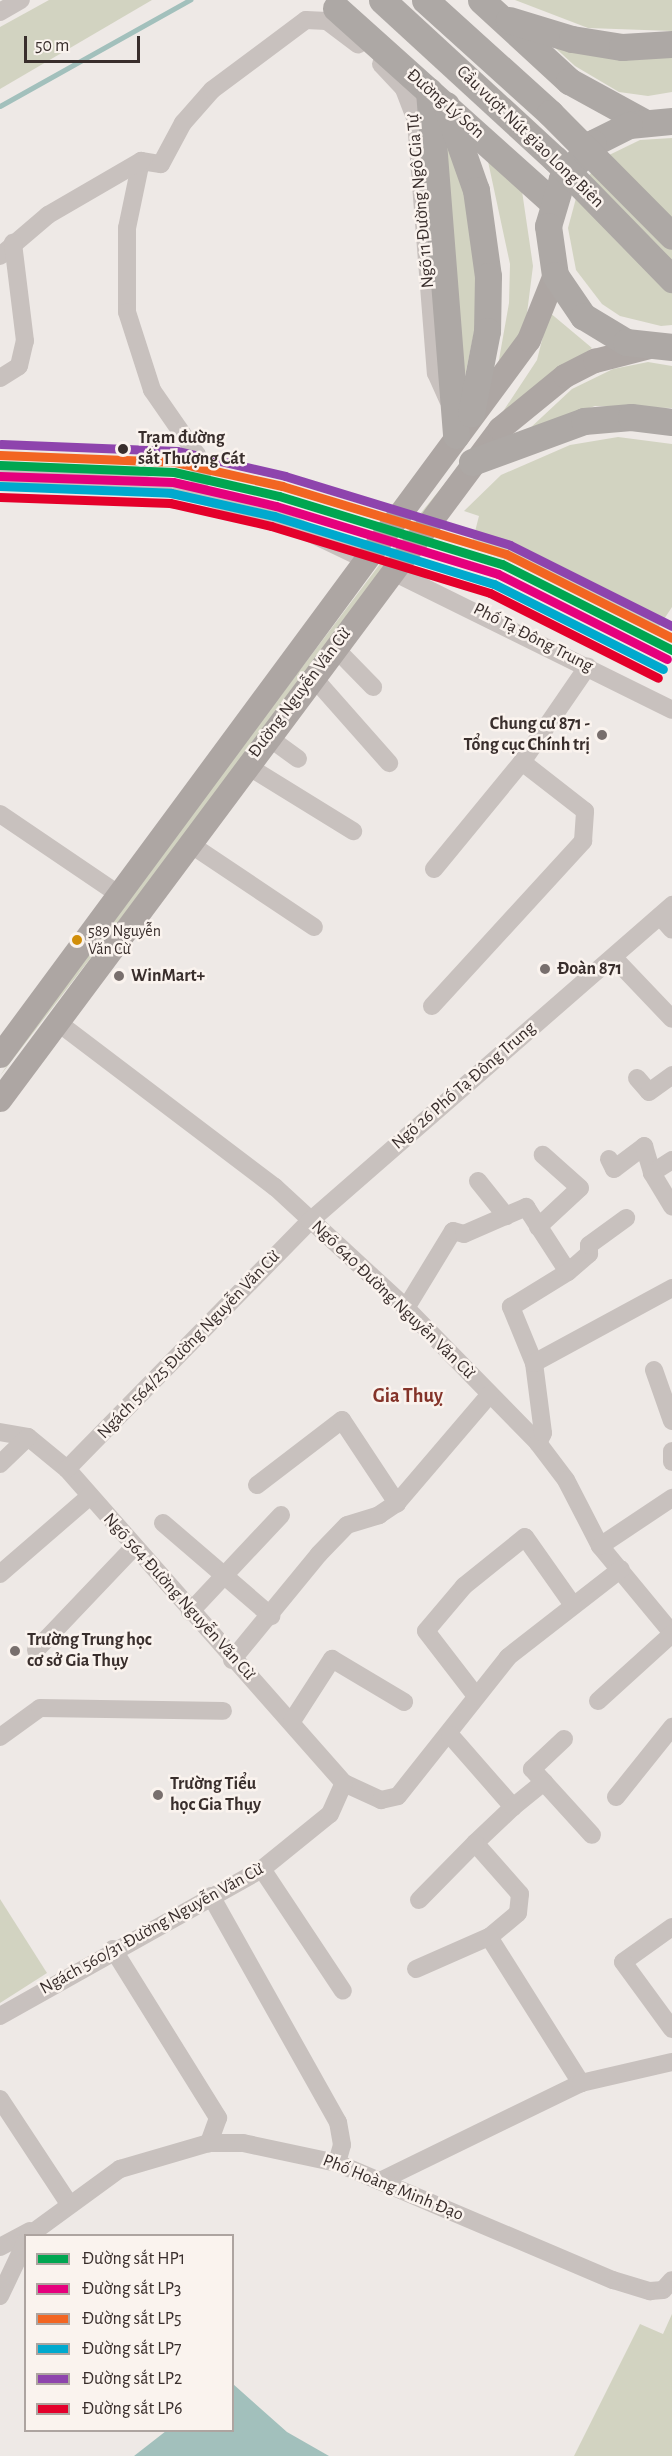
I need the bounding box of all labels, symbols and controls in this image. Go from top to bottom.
scale bar [27,24,142,62]
text: 50 m [35,37,69,55]
street label: Cầu vượt Nút giao Long Biên [452,61,608,213]
street label: Đường Lý Sơn [402,64,488,144]
street label: Ngõ 11 Đường Ngô Gia Tự [403,113,439,289]
place label: Trạm đường sắt Thượng Cát [138,428,245,470]
marker: Trạm đường sắt Thượng Cát [113,439,133,459]
street label: Phố Tạ Đông Trung [469,598,597,678]
street label: Đường Nguyễn Văn Cừ [244,624,356,762]
place label: Chung cư 871 - Tổng cục Chính trị [464,714,590,756]
marker: Chung cư 871 - Tổng cục Chính trị [595,728,609,742]
place label: 589 Nguyễn Văn Cừ [88,921,161,959]
marker: 589 Nguyễn Văn Cừ [71,934,83,946]
place label: Đoàn 871 [557,958,622,980]
marker: Đoàn 871 [538,962,552,976]
place label: WinMart+ [131,965,205,987]
marker: WinMart+ [112,969,126,983]
street label: Ngõ 26 Phố Tạ Đông Trung [388,1018,540,1154]
street label: Ngõ 640 Đường Nguyễn Văn Cừ [307,1216,479,1384]
street label: Ngách 564/25 Đường Nguyễn Văn Cừ [93,1246,285,1444]
district label: Gia Thuỵ [373,1384,443,1408]
street label: Ngõ 564 Đường Nguyễn Văn Cừ [98,1509,260,1685]
place label: Trường Trung học cơ sở Gia Thụy [27,1630,152,1672]
marker: Trường Trung học cơ sở Gia Thụy [8,1644,22,1658]
place label: Trường Tiểu học Gia Thụy [170,1774,261,1816]
marker: Trường Tiểu học Gia Thụy [151,1788,165,1802]
street label: Ngách 560/31 Đường Nguyễn Văn Cừ [36,1858,268,2000]
street label: Phố Hoàng Minh Đạo [320,2150,466,2226]
legend [24,2234,234,2432]
text: Đường sắt HP1 [82,2250,185,2268]
text: Đường sắt LP3 [82,2280,182,2298]
text: Đường sắt LP5 [82,2310,182,2328]
text: Đường sắt LP7 [82,2340,182,2358]
text: Đường sắt LP2 [82,2370,182,2388]
text: Đường sắt LP6 [82,2400,183,2418]

